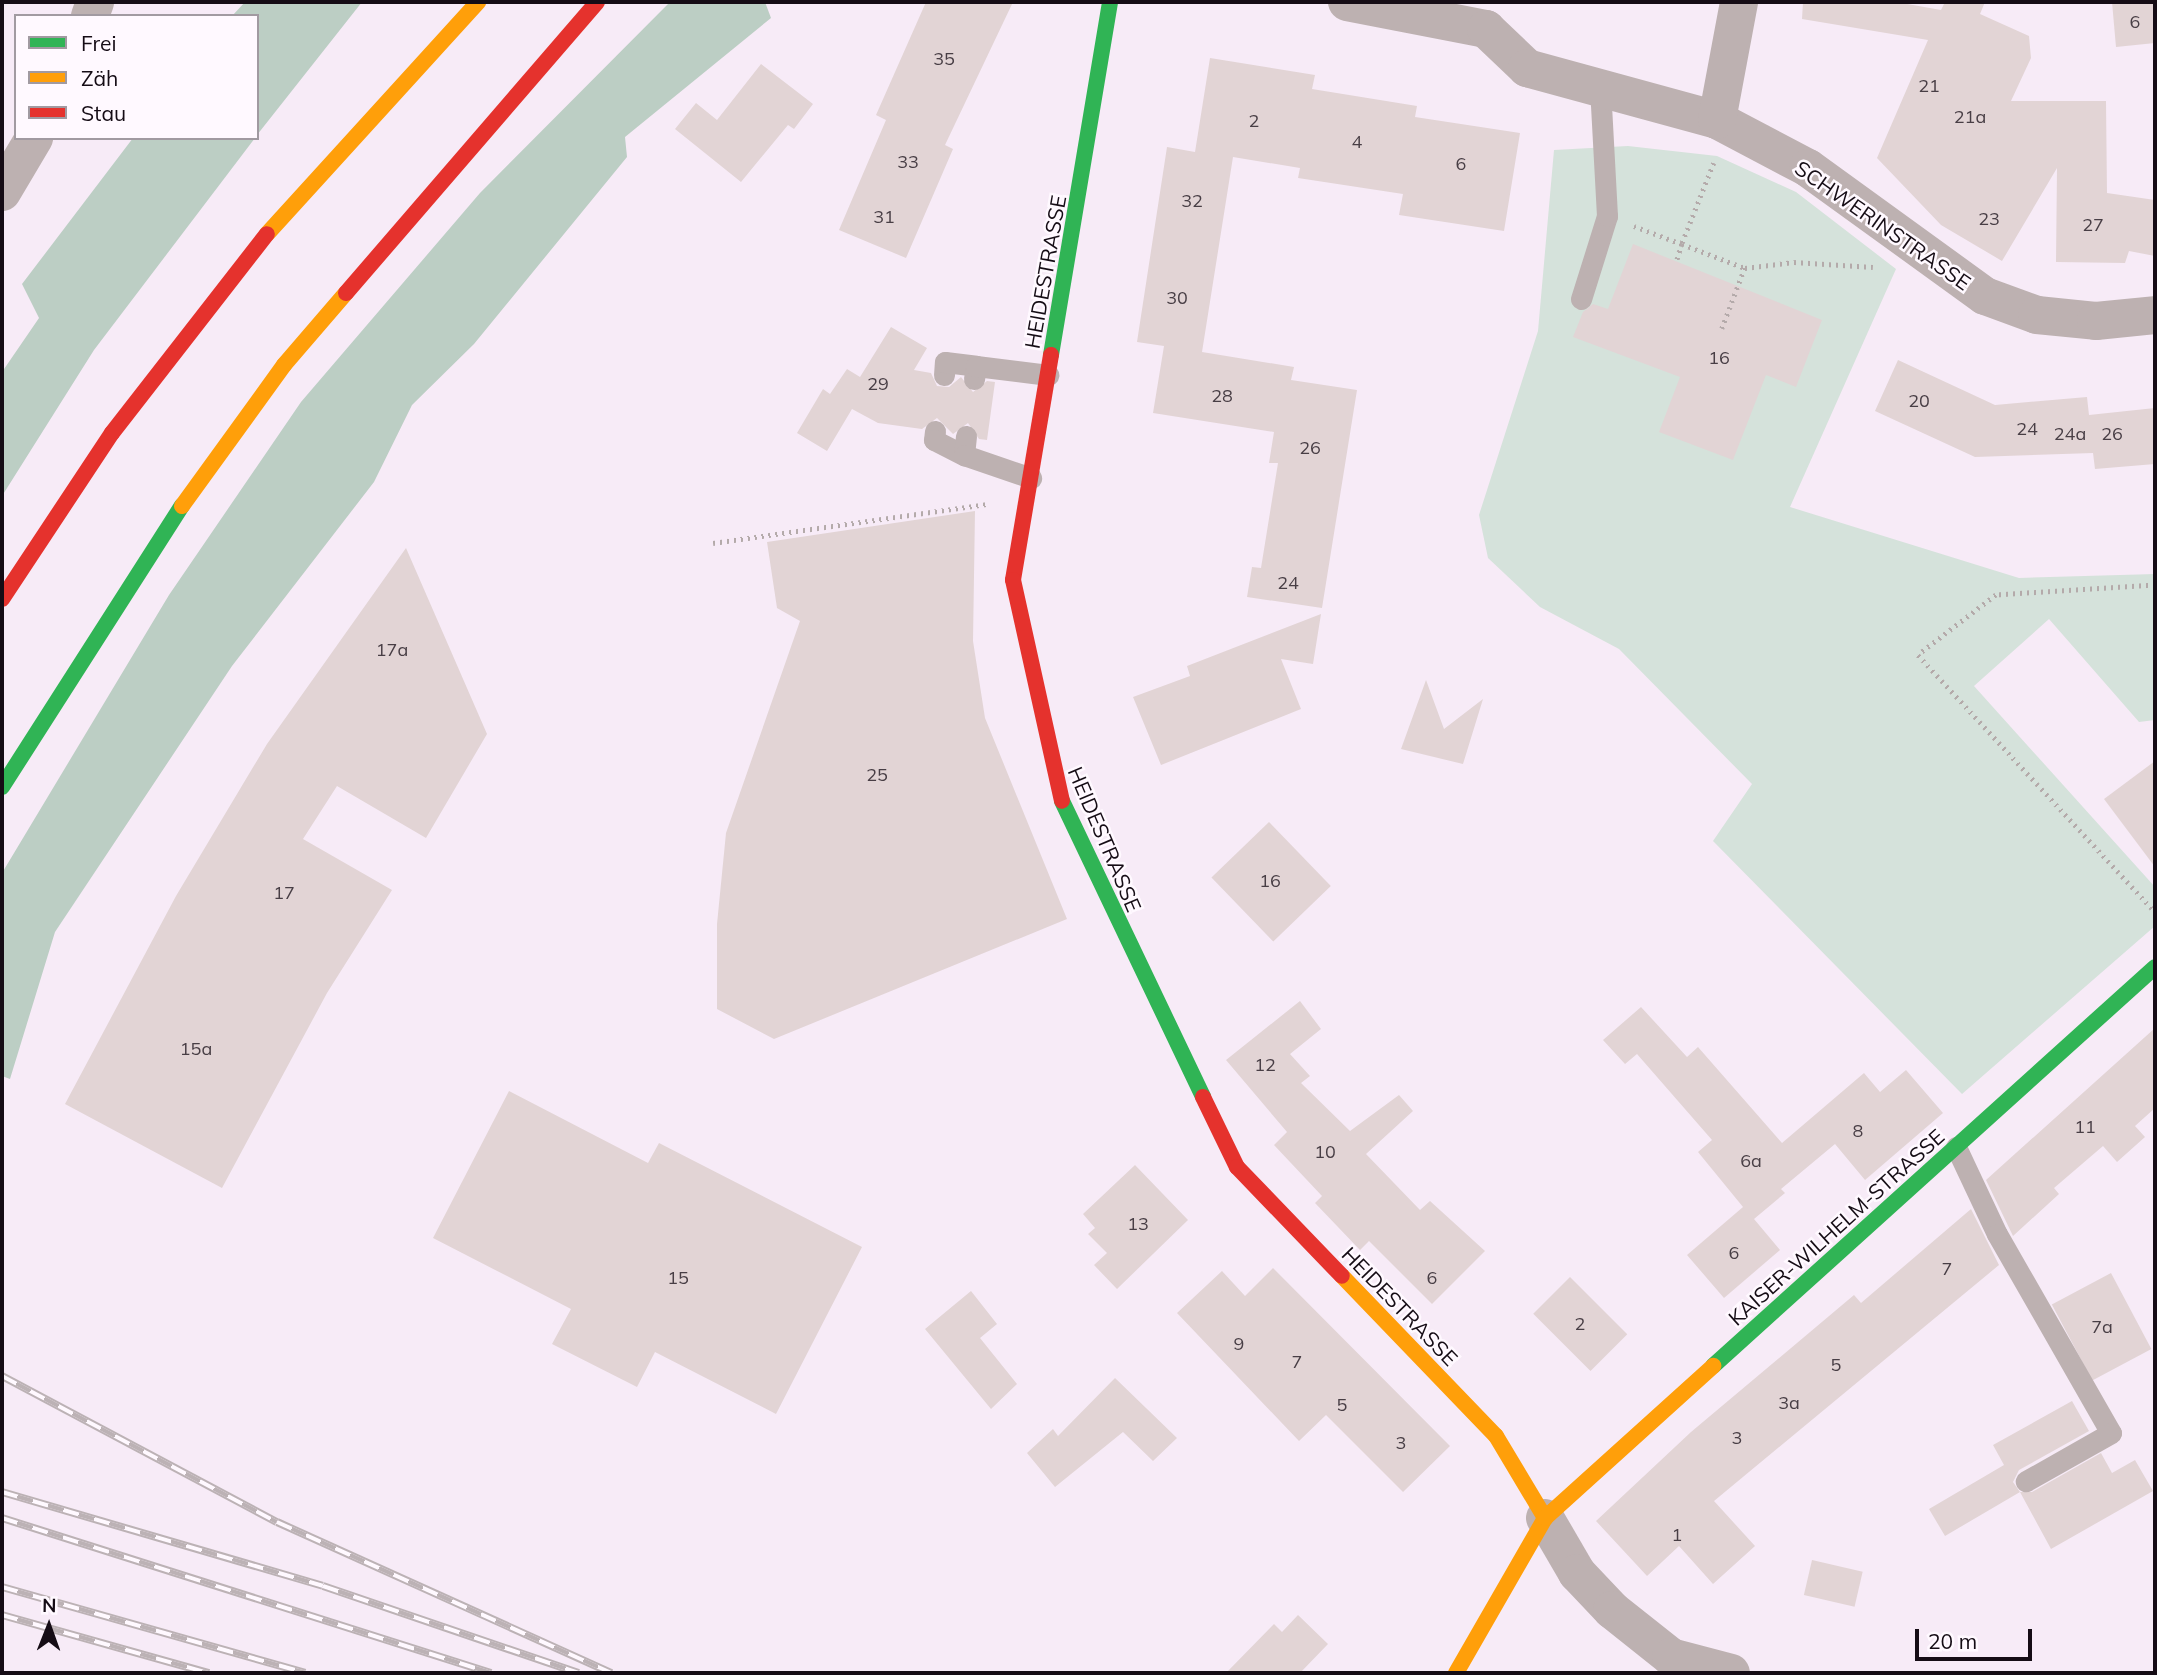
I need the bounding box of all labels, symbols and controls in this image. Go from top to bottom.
house number: 6 [2130,11,2140,33]
legend [14,14,259,140]
text: Frei [81,30,117,56]
house number: 35 [933,48,955,70]
text: Zäh [81,65,118,91]
house number: 21 [1918,75,1940,97]
text: Stau [81,100,126,126]
house number: 21a [1954,106,1986,128]
house number: 2 [1249,110,1259,132]
house number: 4 [1352,131,1362,153]
house number: 33 [897,151,919,173]
house number: 6 [1456,153,1466,175]
street label: SCHWERINSTRASSE [1790,155,1976,295]
house number: 32 [1181,190,1203,212]
street label: HEIDESTRASSE [1019,193,1071,351]
house number: 31 [873,206,895,228]
house number: 23 [1978,208,2000,230]
house number: 27 [2082,214,2104,236]
house number: 30 [1166,287,1188,309]
house number: 16 [1708,347,1730,369]
house number: 29 [867,373,889,395]
house number: 28 [1211,385,1233,407]
house number: 20 [1908,390,1930,412]
house number: 24 [2016,418,2038,440]
house number: 24a [2054,423,2086,445]
house number: 26 [2101,423,2123,445]
house number: 26 [1299,437,1321,459]
house number: 24 [1277,572,1299,594]
house number: 17a [376,639,408,661]
street label: HEIDESTRASSE [1063,763,1147,915]
house number: 25 [866,764,888,786]
house number: 16 [1259,870,1281,892]
house number: 17 [273,882,295,904]
house number: 15a [180,1038,212,1060]
house number: 12 [1254,1054,1276,1076]
house number: 11 [2074,1116,2096,1138]
house number: 8 [1853,1120,1863,1142]
street label: KAISER-WILHELM-STRASSE [1723,1123,1949,1331]
house number: 10 [1314,1141,1336,1163]
house number: 6a [1740,1150,1762,1172]
house number: 13 [1127,1213,1149,1235]
street label: HEIDESTRASSE [1337,1241,1463,1371]
house number: 6 [1729,1242,1739,1264]
house number: 7 [1942,1258,1952,1280]
house number: 15 [667,1267,689,1289]
house number: 6 [1427,1267,1437,1289]
house number: 2 [1575,1313,1585,1335]
house number: 7a [2091,1316,2113,1338]
house number: 9 [1234,1333,1244,1355]
house number: 7 [1292,1351,1302,1373]
house number: 5 [1831,1354,1841,1376]
house number: 3a [1778,1392,1800,1414]
house number: 5 [1337,1394,1347,1416]
house number: 3 [1732,1427,1742,1449]
house number: 3 [1396,1432,1406,1454]
house number: 1 [1672,1524,1682,1546]
north arrow [14,1591,84,1661]
text: N [42,1593,57,1617]
scale bar [1919,1616,2036,1660]
text: 20 m [1928,1628,1977,1654]

